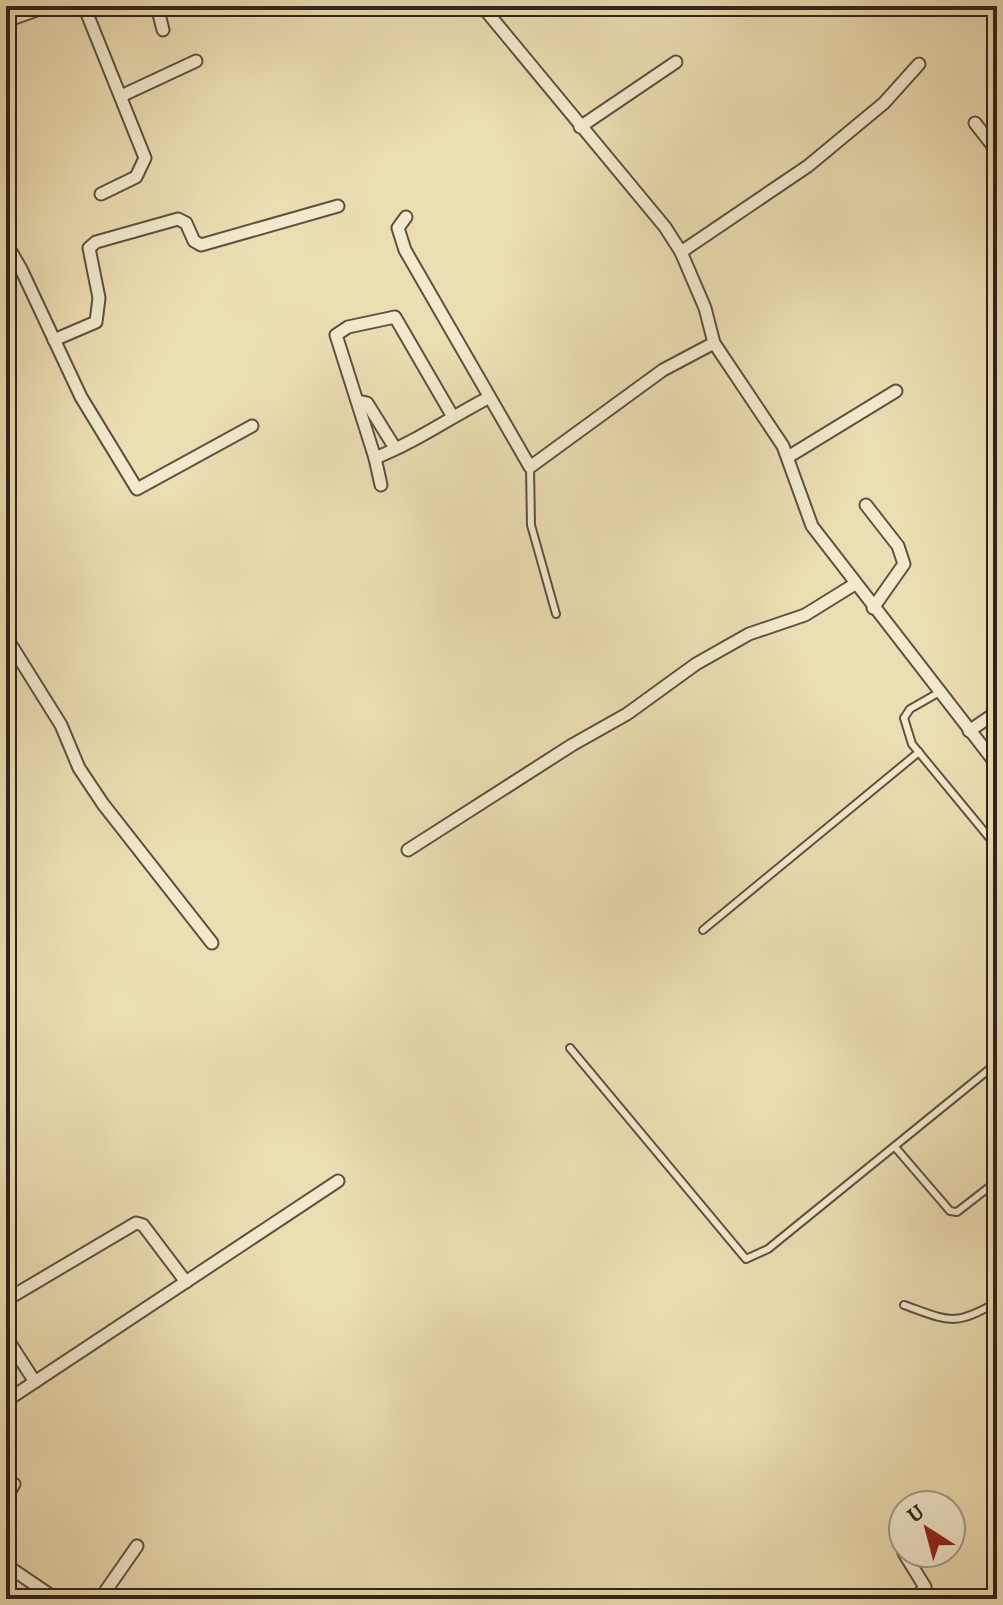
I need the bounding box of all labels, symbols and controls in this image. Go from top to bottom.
north arrow [887,1489,967,1569]
text: U [901,1497,931,1530]

